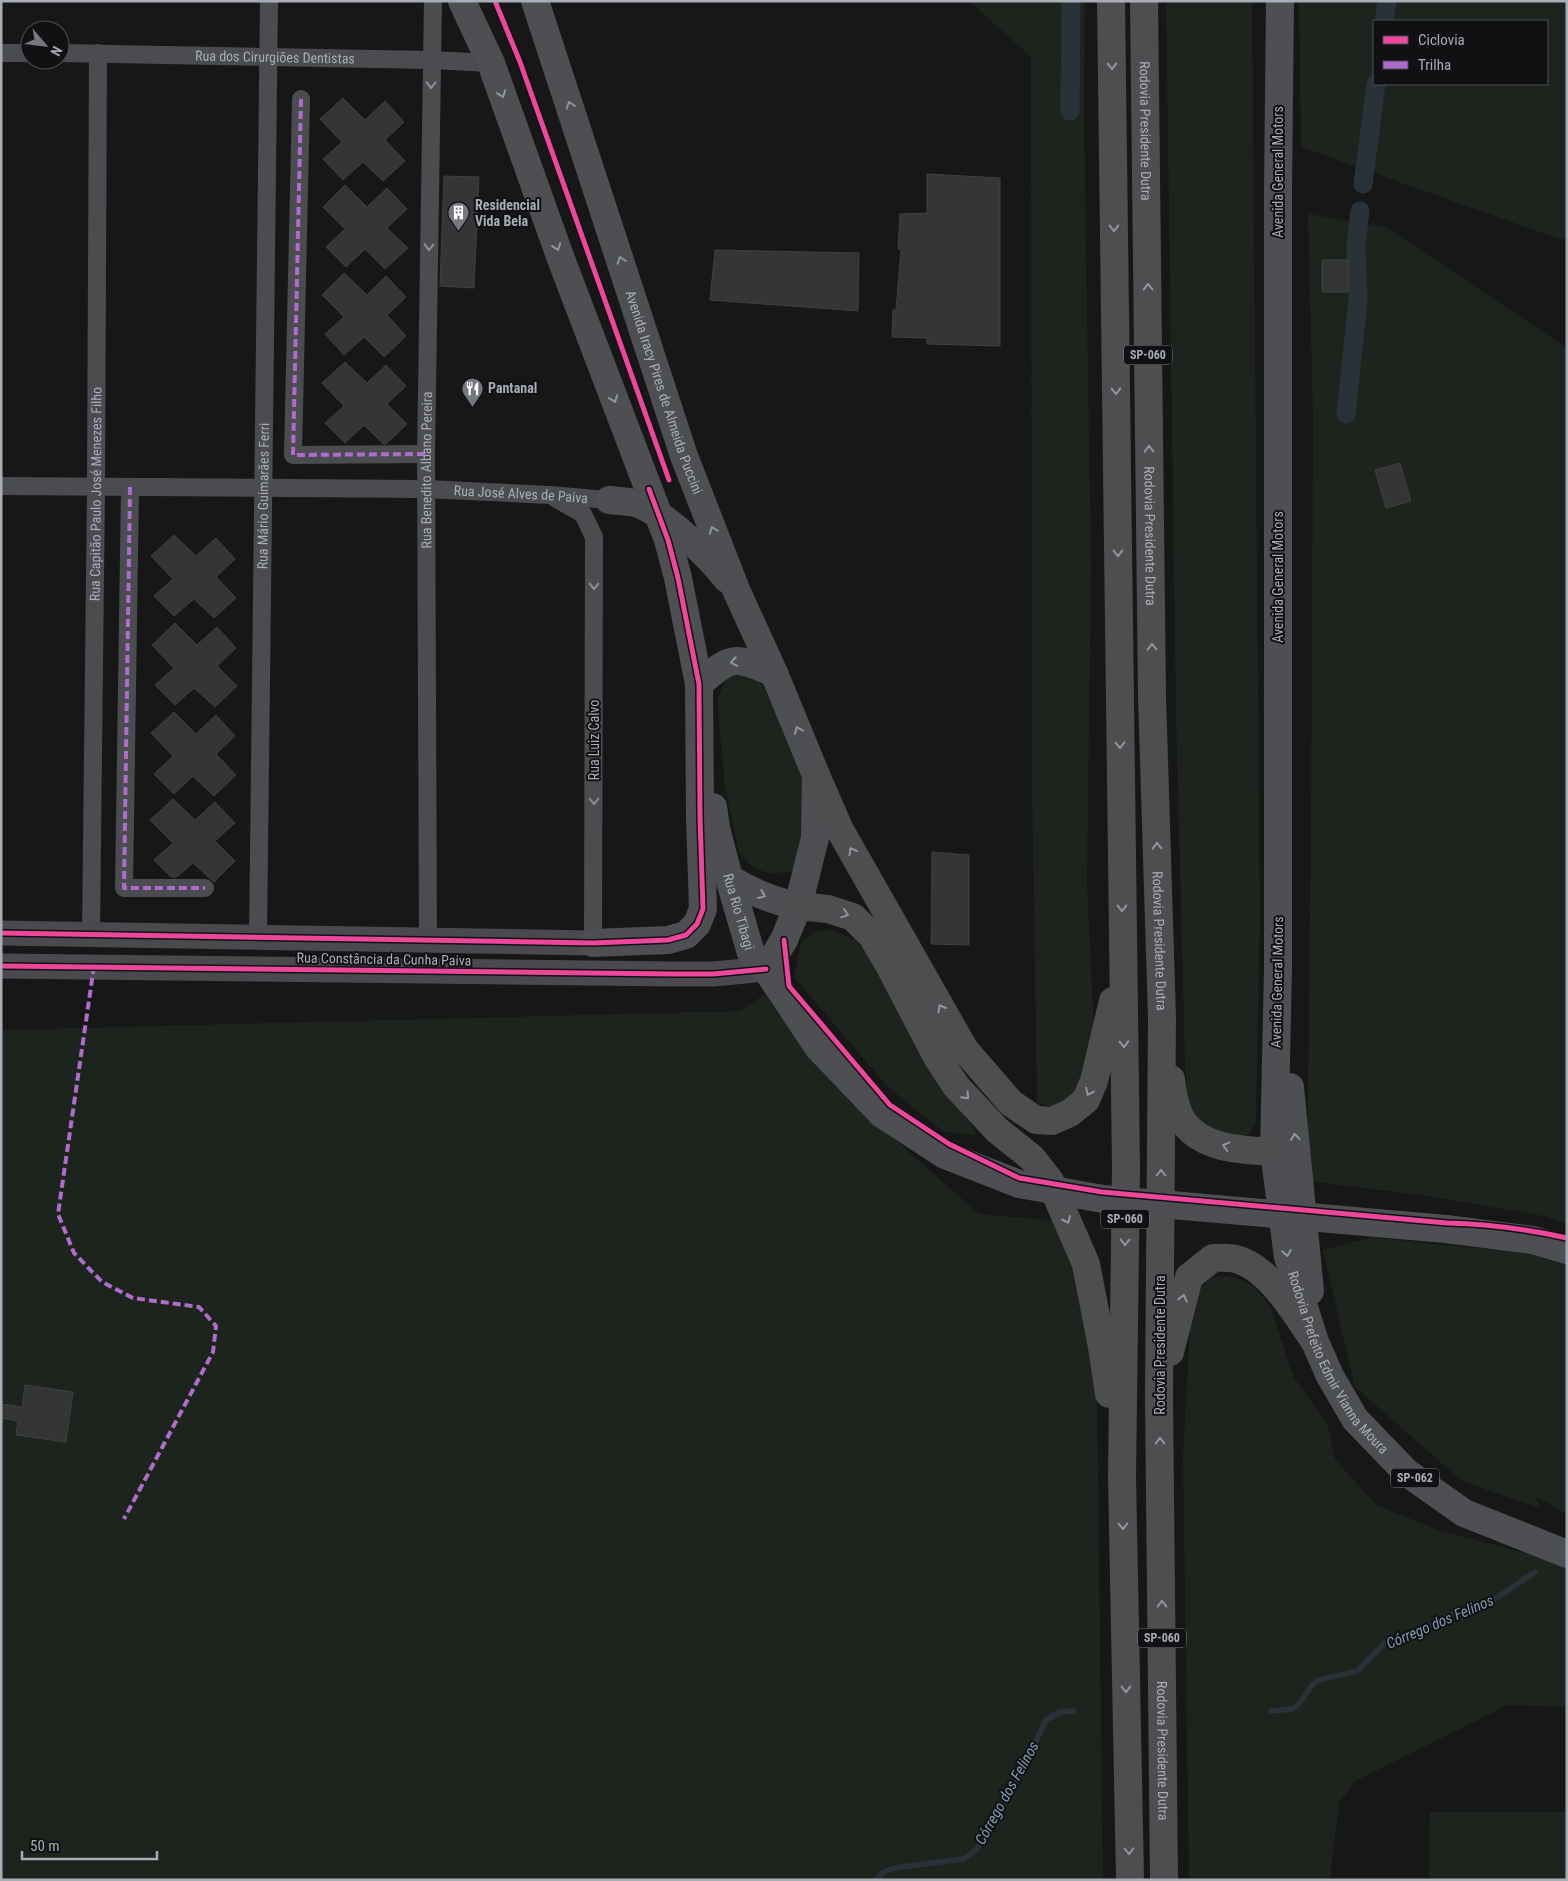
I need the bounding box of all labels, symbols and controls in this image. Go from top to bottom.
north arrow [20,20,70,70]
legend [1373,20,1548,85]
text: Ciclovia [1418,31,1465,49]
text: N [47,44,66,59]
street label: Rua dos Cirurgiões Dentistas [195,48,355,67]
text: Trilha [1418,56,1451,74]
street label: Rodovia Presidente Dutra [1137,61,1154,201]
one-way arrow [1107,62,1117,70]
one-way arrow [426,82,436,89]
one-way arrow [496,89,506,98]
one-way arrow [566,102,576,110]
street label: Avenida General Motors [1270,106,1286,238]
place label: Residencial Vida Bela [475,197,540,229]
building icon: Residencial Vida Bela [447,201,471,232]
one-way arrow [1109,225,1119,233]
one-way arrow [551,242,561,251]
one-way arrow [424,244,434,252]
one-way arrow [616,256,626,264]
one-way arrow [1143,283,1153,290]
street label: Avenida Iracy Pires de Almeida Puccini [622,288,706,496]
road number: SP-060 [1124,346,1172,364]
restaurant icon: Pantanal [460,376,484,407]
place label: Pantanal [488,380,537,396]
street label: Rua Capitão Paulo José Menezes Filho [87,387,104,601]
one-way arrow [1111,388,1121,395]
street label: Rua Benedito Albano Pereira [418,391,435,549]
one-way arrow [608,395,618,403]
street label: Rua Mário Guimarães Ferri [254,423,272,569]
one-way arrow [1144,445,1155,453]
street label: Rodovia Presidente Dutra [1141,466,1159,606]
street label: Rua José Alves de Paiva [453,482,589,506]
street label: Avenida General Motors [1270,511,1286,643]
one-way arrow [709,526,719,535]
one-way arrow [1113,550,1123,558]
one-way arrow [589,582,599,590]
one-way arrow [1147,643,1157,650]
one-way arrow [729,656,737,667]
street label: Rua Luiz Calvo [586,700,602,780]
one-way arrow [793,726,804,735]
one-way arrow [1115,742,1125,750]
one-way arrow [589,798,599,805]
one-way arrow [1151,842,1162,850]
one-way arrow [848,848,858,857]
street label: Rodovia Presidente Dutra [1149,871,1170,1011]
street label: Rua Rio Tibagi [720,872,758,952]
one-way arrow [757,889,766,900]
one-way arrow [1117,904,1127,912]
one-way arrow [841,909,849,919]
street label: Avenida General Motors [1268,916,1286,1048]
street label: Rua Constância da Cunha Paiva [297,949,471,969]
one-way arrow [938,1004,948,1013]
one-way arrow [1119,1041,1129,1049]
one-way arrow [1085,1087,1095,1096]
one-way arrow [960,1091,969,1100]
one-way arrow [1290,1132,1301,1140]
one-way arrow [1221,1141,1230,1152]
one-way arrow [1156,1169,1166,1176]
road number: SP-060 [1101,1210,1149,1228]
one-way arrow [1060,1215,1071,1224]
one-way arrow [1120,1238,1130,1246]
one-way arrow [1282,1248,1292,1257]
street label: Rodovia Prefeito Edmir Vianna Moura [1285,1269,1392,1457]
street label: Rodovia Presidente Dutra [1152,1275,1168,1415]
one-way arrow [1177,1294,1188,1303]
one-way arrow [1155,1437,1165,1444]
road number: SP-062 [1391,1469,1439,1488]
one-way arrow [1118,1522,1128,1530]
water label: Córrego dos Felinos [1384,1591,1497,1653]
one-way arrow [1156,1599,1167,1607]
road number: SP-060 [1138,1629,1186,1648]
street label: Rodovia Presidente Dutra [1154,1681,1171,1821]
one-way arrow [1121,1685,1131,1693]
water label: Córrego dos Felinos [971,1738,1043,1848]
scale bar [22,1828,158,1860]
text: 50 m [30,1837,60,1855]
one-way arrow [1124,1847,1135,1855]

